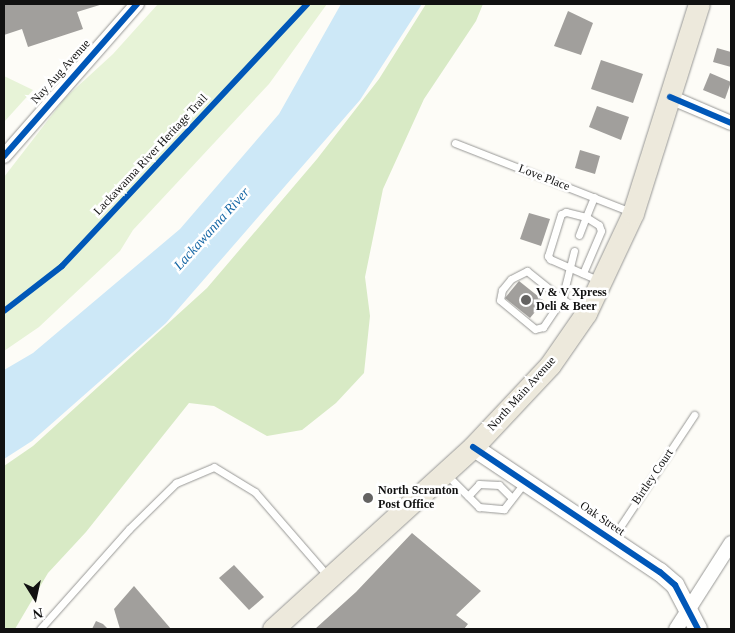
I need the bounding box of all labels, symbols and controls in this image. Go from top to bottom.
street label: Nay Aug Avenue [28,36,94,108]
street label: Lackawanna River Heritage Trail [91,91,211,219]
street label: Love Place [516,162,572,194]
water label: Lackawanna River [171,184,253,274]
place label: V & V Xpress Deli & Beer [536,286,607,314]
marker: V & V Xpress Deli & Beer [520,294,532,306]
street label: North Main Avenue [485,354,559,434]
street label: Birtley Court [629,447,677,507]
place label: North Scranton Post Office [378,484,458,512]
marker: North Scranton Post Office [362,492,374,504]
street label: Oak Street [577,499,627,539]
north arrow [10,573,60,623]
text: N [31,605,44,622]

